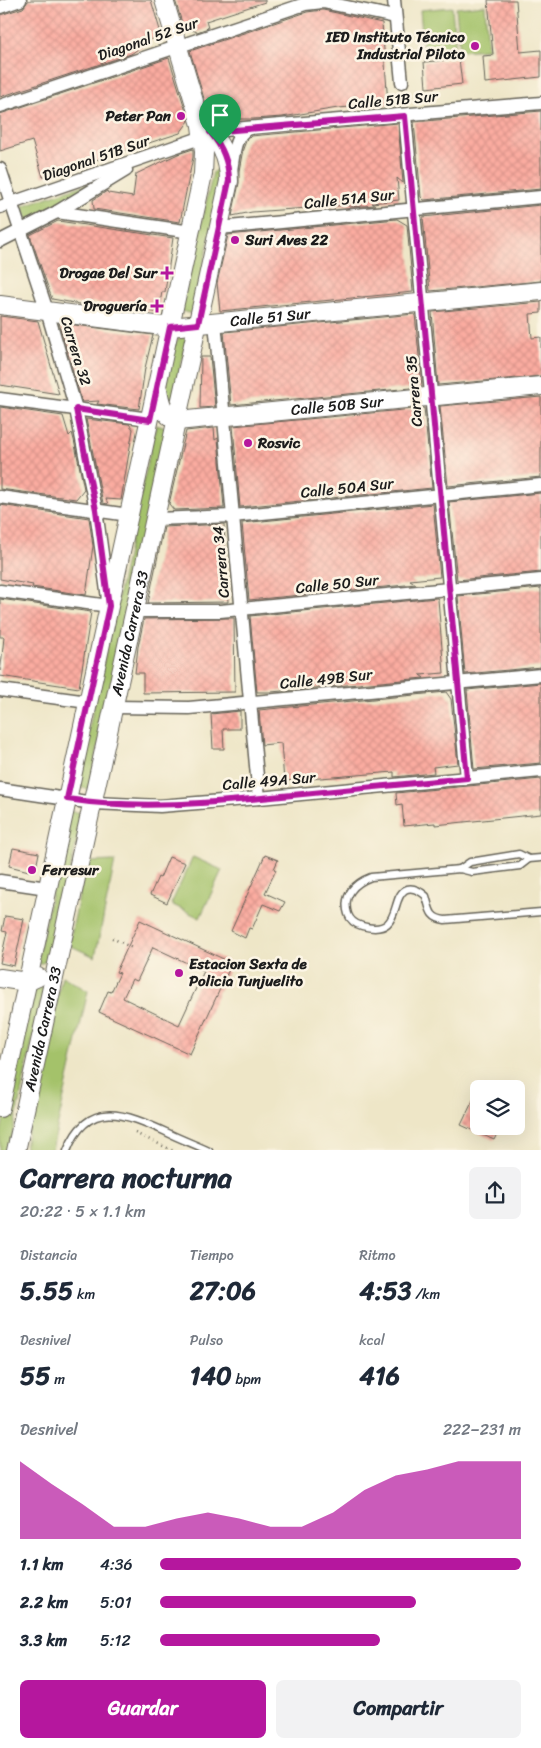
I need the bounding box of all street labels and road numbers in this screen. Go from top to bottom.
street label: Diagonal 52 Sur [94,9,203,68]
street label: Calle 51B Sur [347,83,440,117]
street label: Diagonal 51B Sur [39,127,154,189]
street label: Calle 51A Sur [303,181,396,217]
street label: Calle 51 Sur [229,300,312,334]
street label: Carrera 32 [53,313,99,389]
street label: Carrera 35 [398,354,430,428]
street label: Calle 50B Sur [290,388,385,423]
street label: Calle 50A Sur [299,470,395,506]
street label: Carrera 34 [205,525,237,599]
street label: Calle 50 Sur [294,567,381,601]
street label: Avenida Carrera 33 [103,568,156,699]
street label: Calle 49B Sur [279,661,374,697]
street label: Calle 49A Sur [222,764,317,798]
street label: Avenida Carrera 33 [16,964,69,1095]

